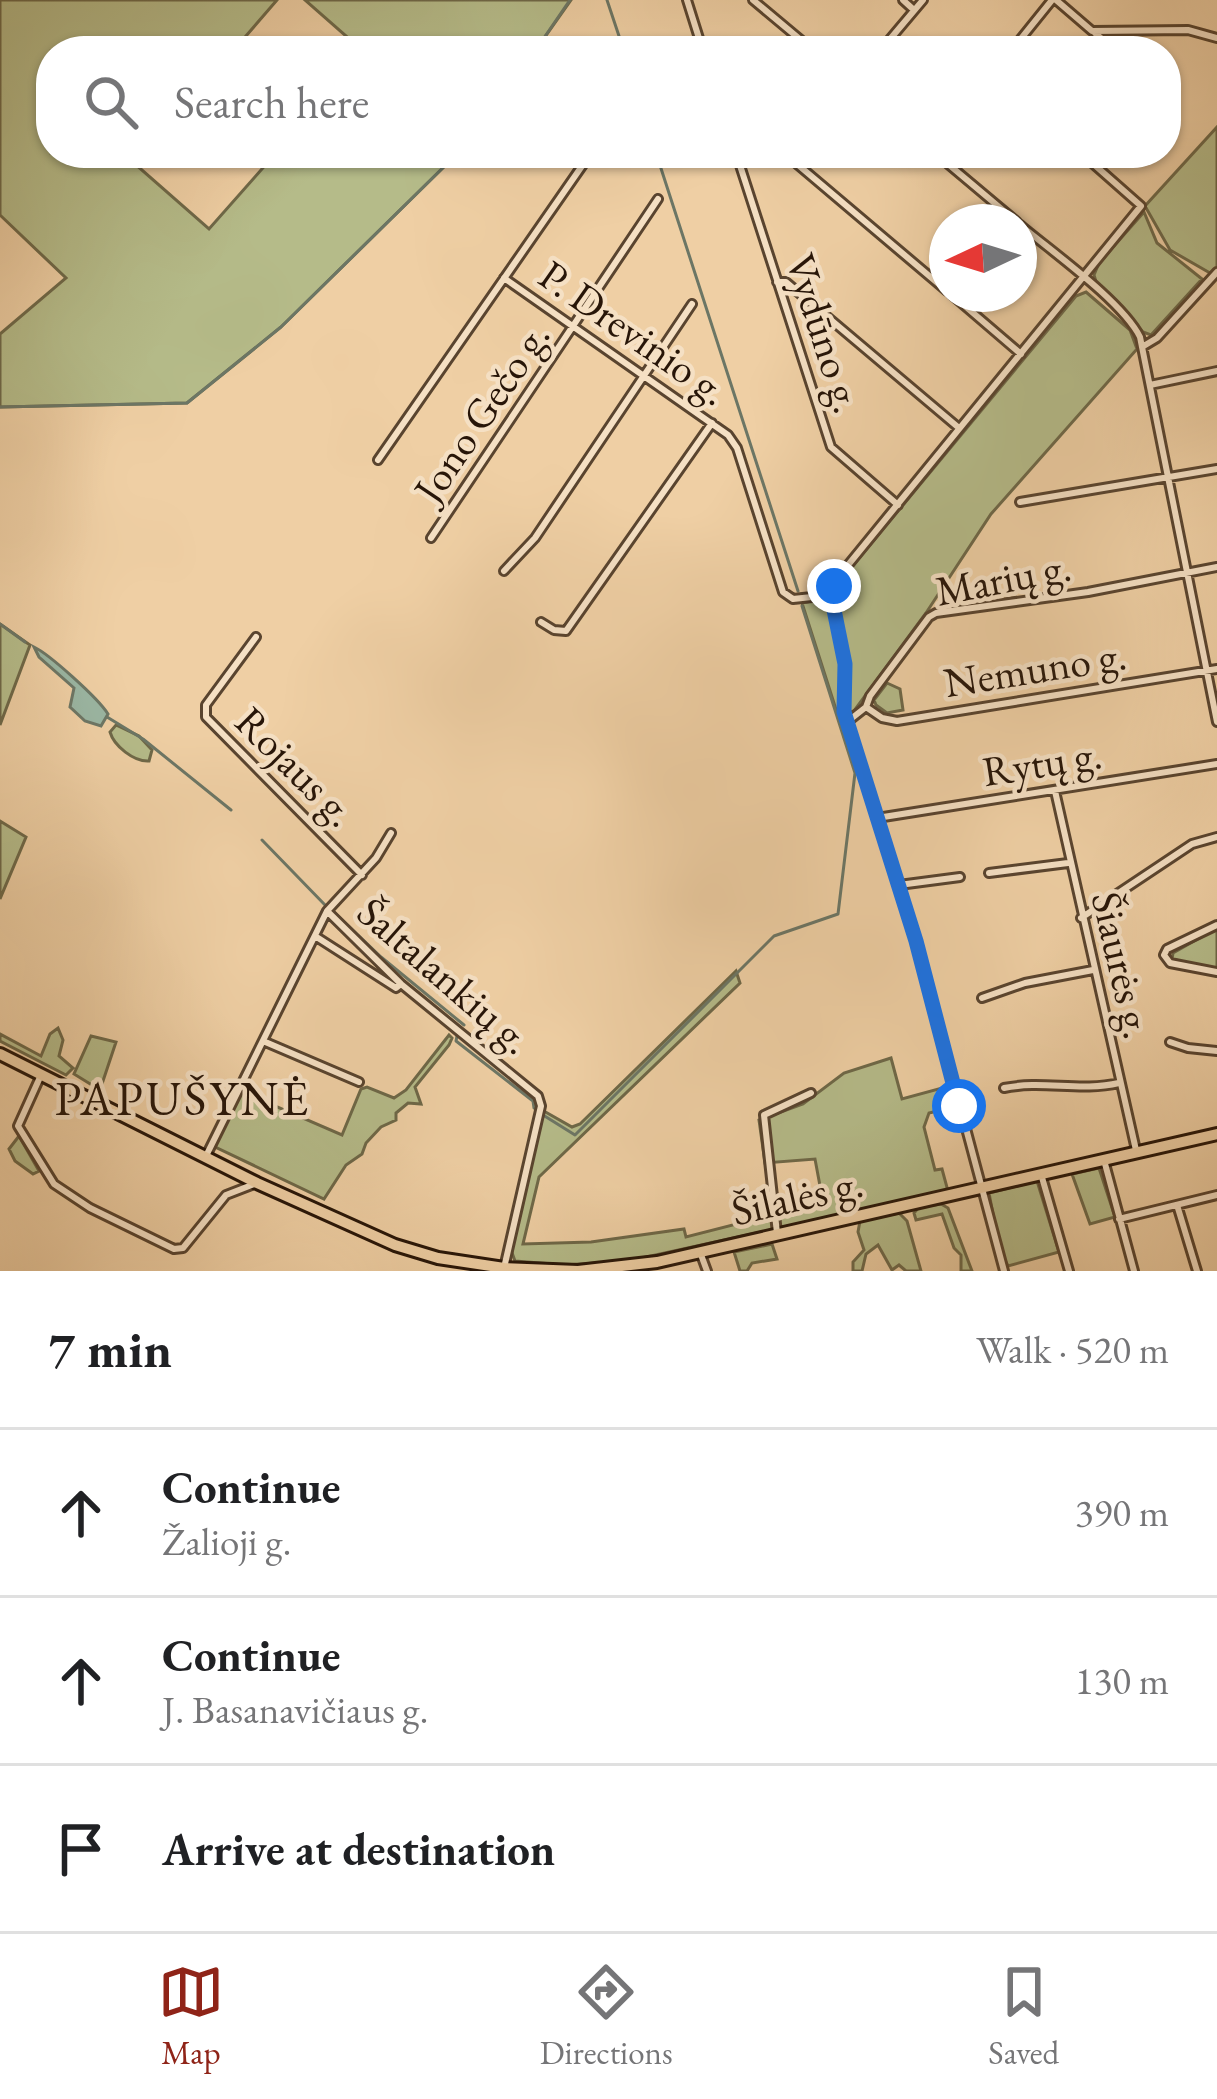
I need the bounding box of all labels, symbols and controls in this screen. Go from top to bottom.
search box [36,36,1181,168]
icon: search [78,69,144,135]
text: Search here [174,73,369,131]
north arrow [929,204,1037,312]
street label: P. Drevinio g. [528,247,739,418]
street label: Vydūno g. [773,247,876,420]
street label: Jono Gečo g. [399,311,562,516]
street label: Marių g. [931,538,1075,619]
route end [807,559,861,613]
street label: Nemuno g. [940,627,1130,710]
street label: Rojaus g. [224,694,368,838]
street label: Rytų g. [979,726,1106,799]
street label: Šaltalankių g. [346,884,543,1066]
street label: Šiaurės g. [1079,886,1166,1044]
district label: PAPUŠYNĖ [55,1067,311,1129]
route start [932,1079,986,1133]
street label: Šilalės g. [726,1155,868,1238]
text: 7 min [48,1316,172,1382]
text: Walk · 520 m [976,1324,1169,1375]
text: Continue [162,1458,340,1516]
icon: ahead [48,1480,114,1546]
text: 390 m [1075,1487,1169,1538]
text: Žalioji g. [162,1516,291,1567]
text: Continue [162,1626,340,1684]
icon: ahead [48,1648,114,1714]
text: 130 m [1075,1655,1169,1706]
text: J. Basanavičiaus g. [162,1684,429,1735]
icon: arrive [48,1816,114,1882]
text: Arrive at destination [162,1820,555,1878]
tab: Map [158,1959,224,2074]
tab: Directions [540,1959,673,2074]
tab: Saved [988,1959,1059,2074]

